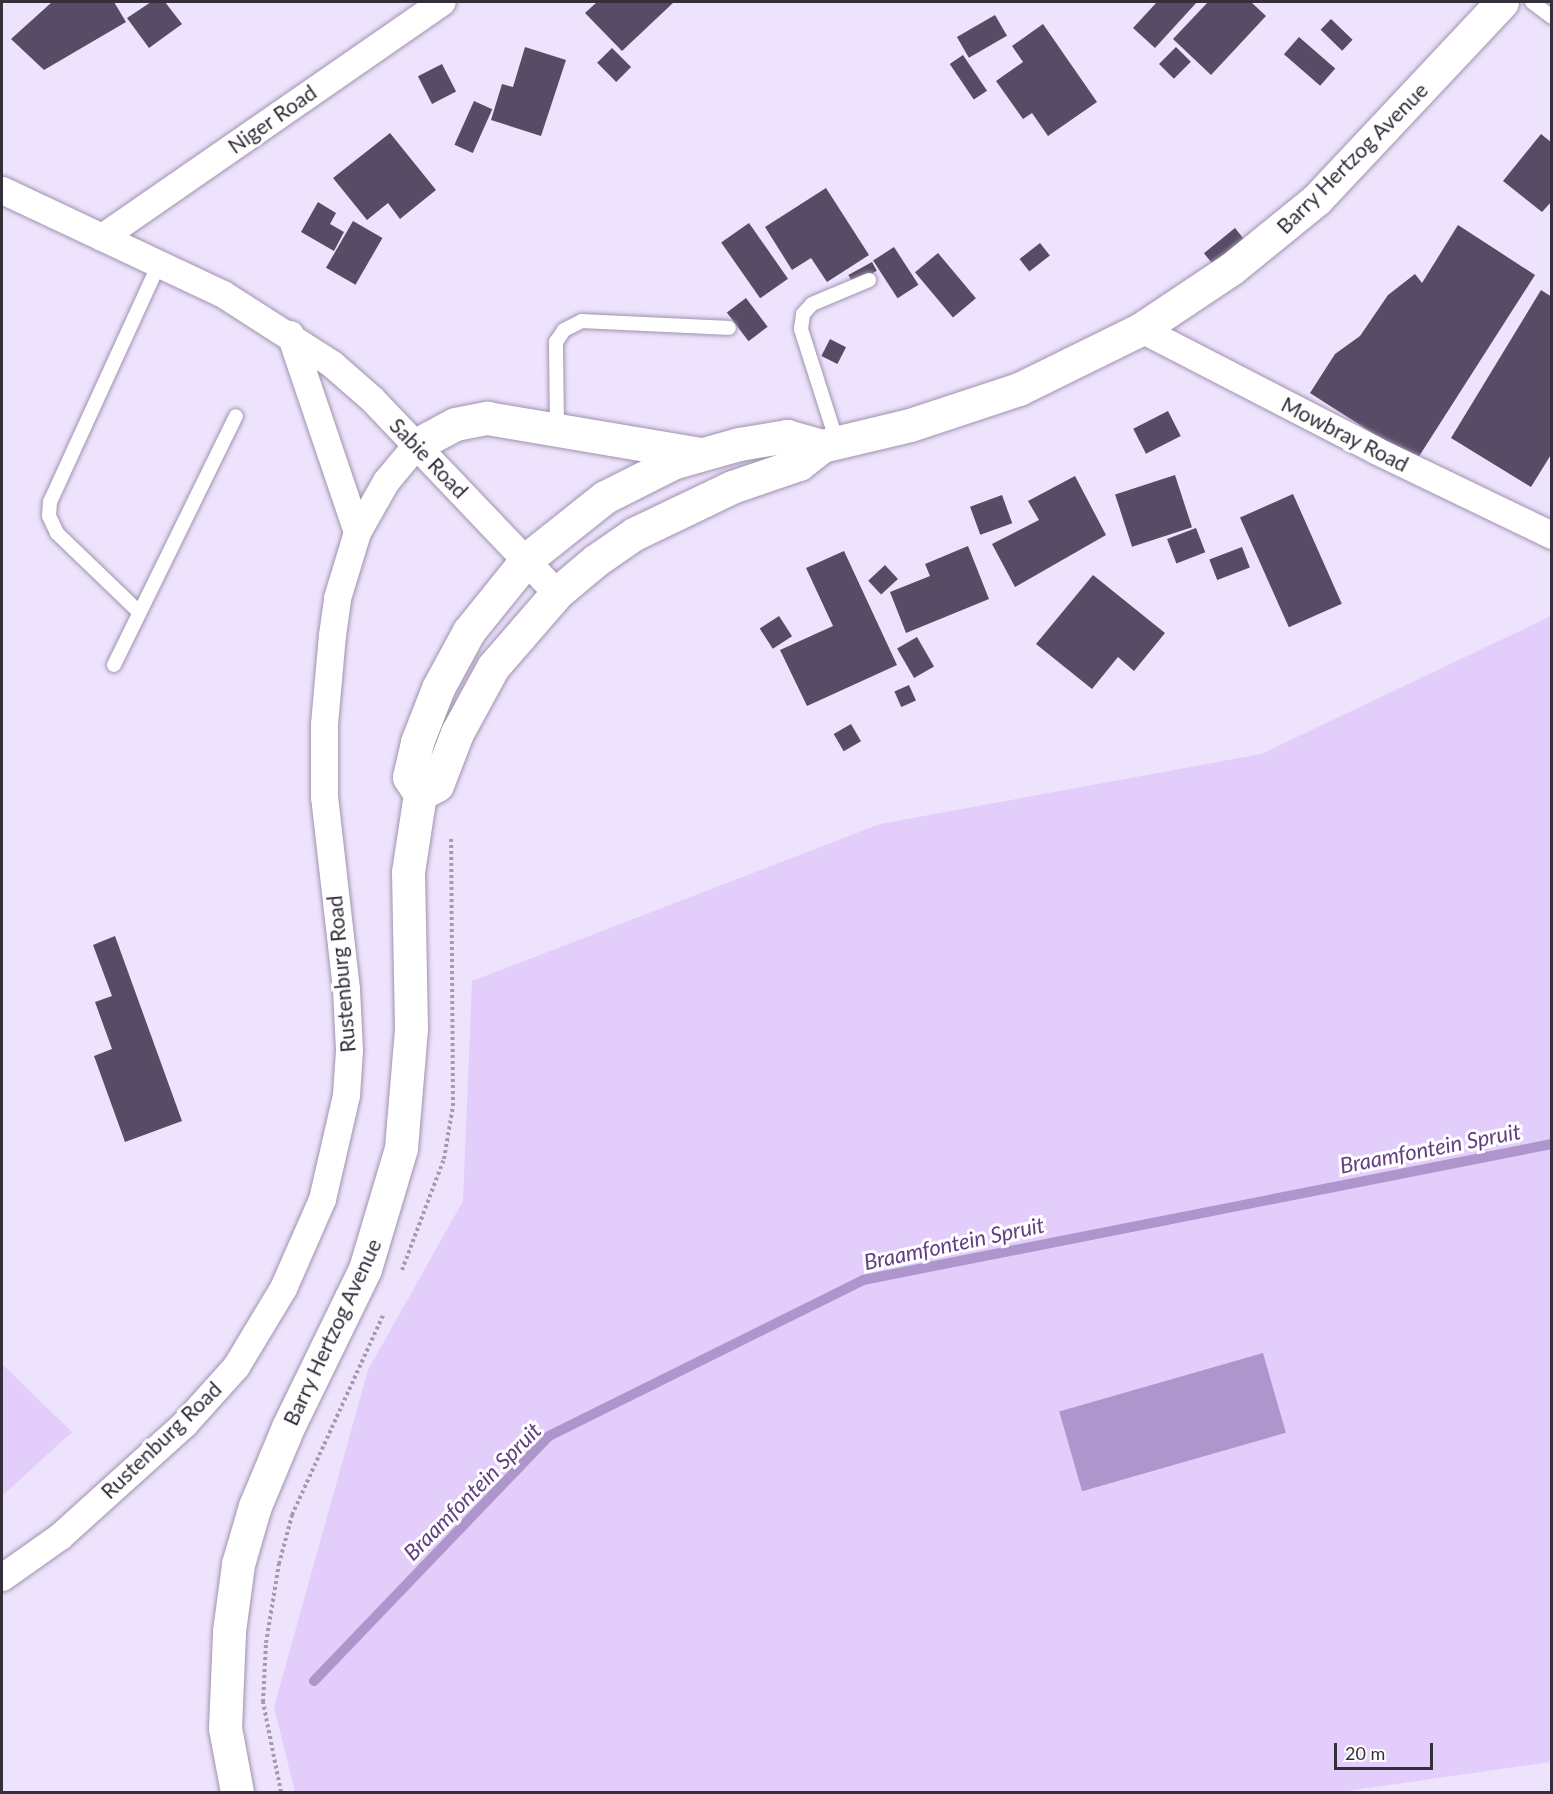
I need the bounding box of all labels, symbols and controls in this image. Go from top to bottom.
street label: Barry Hertzog Avenue [1271,77,1433,239]
street label: Niger Road [223,79,321,159]
street label: Mowbray Road [1277,391,1413,477]
street label: Sabie Road [385,413,473,503]
street label: Rustenburg Road [322,894,360,1054]
water label: Braamfontein Spruit [1337,1118,1523,1178]
water label: Braamfontein Spruit [861,1211,1047,1275]
street label: Barry Hertzog Avenue [277,1234,387,1430]
street label: Rustenburg Road [96,1376,226,1504]
water label: Braamfontein Spruit [398,1417,546,1565]
scale bar [1337,1731,1436,1769]
text: 20 m [1345,1742,1385,1764]

